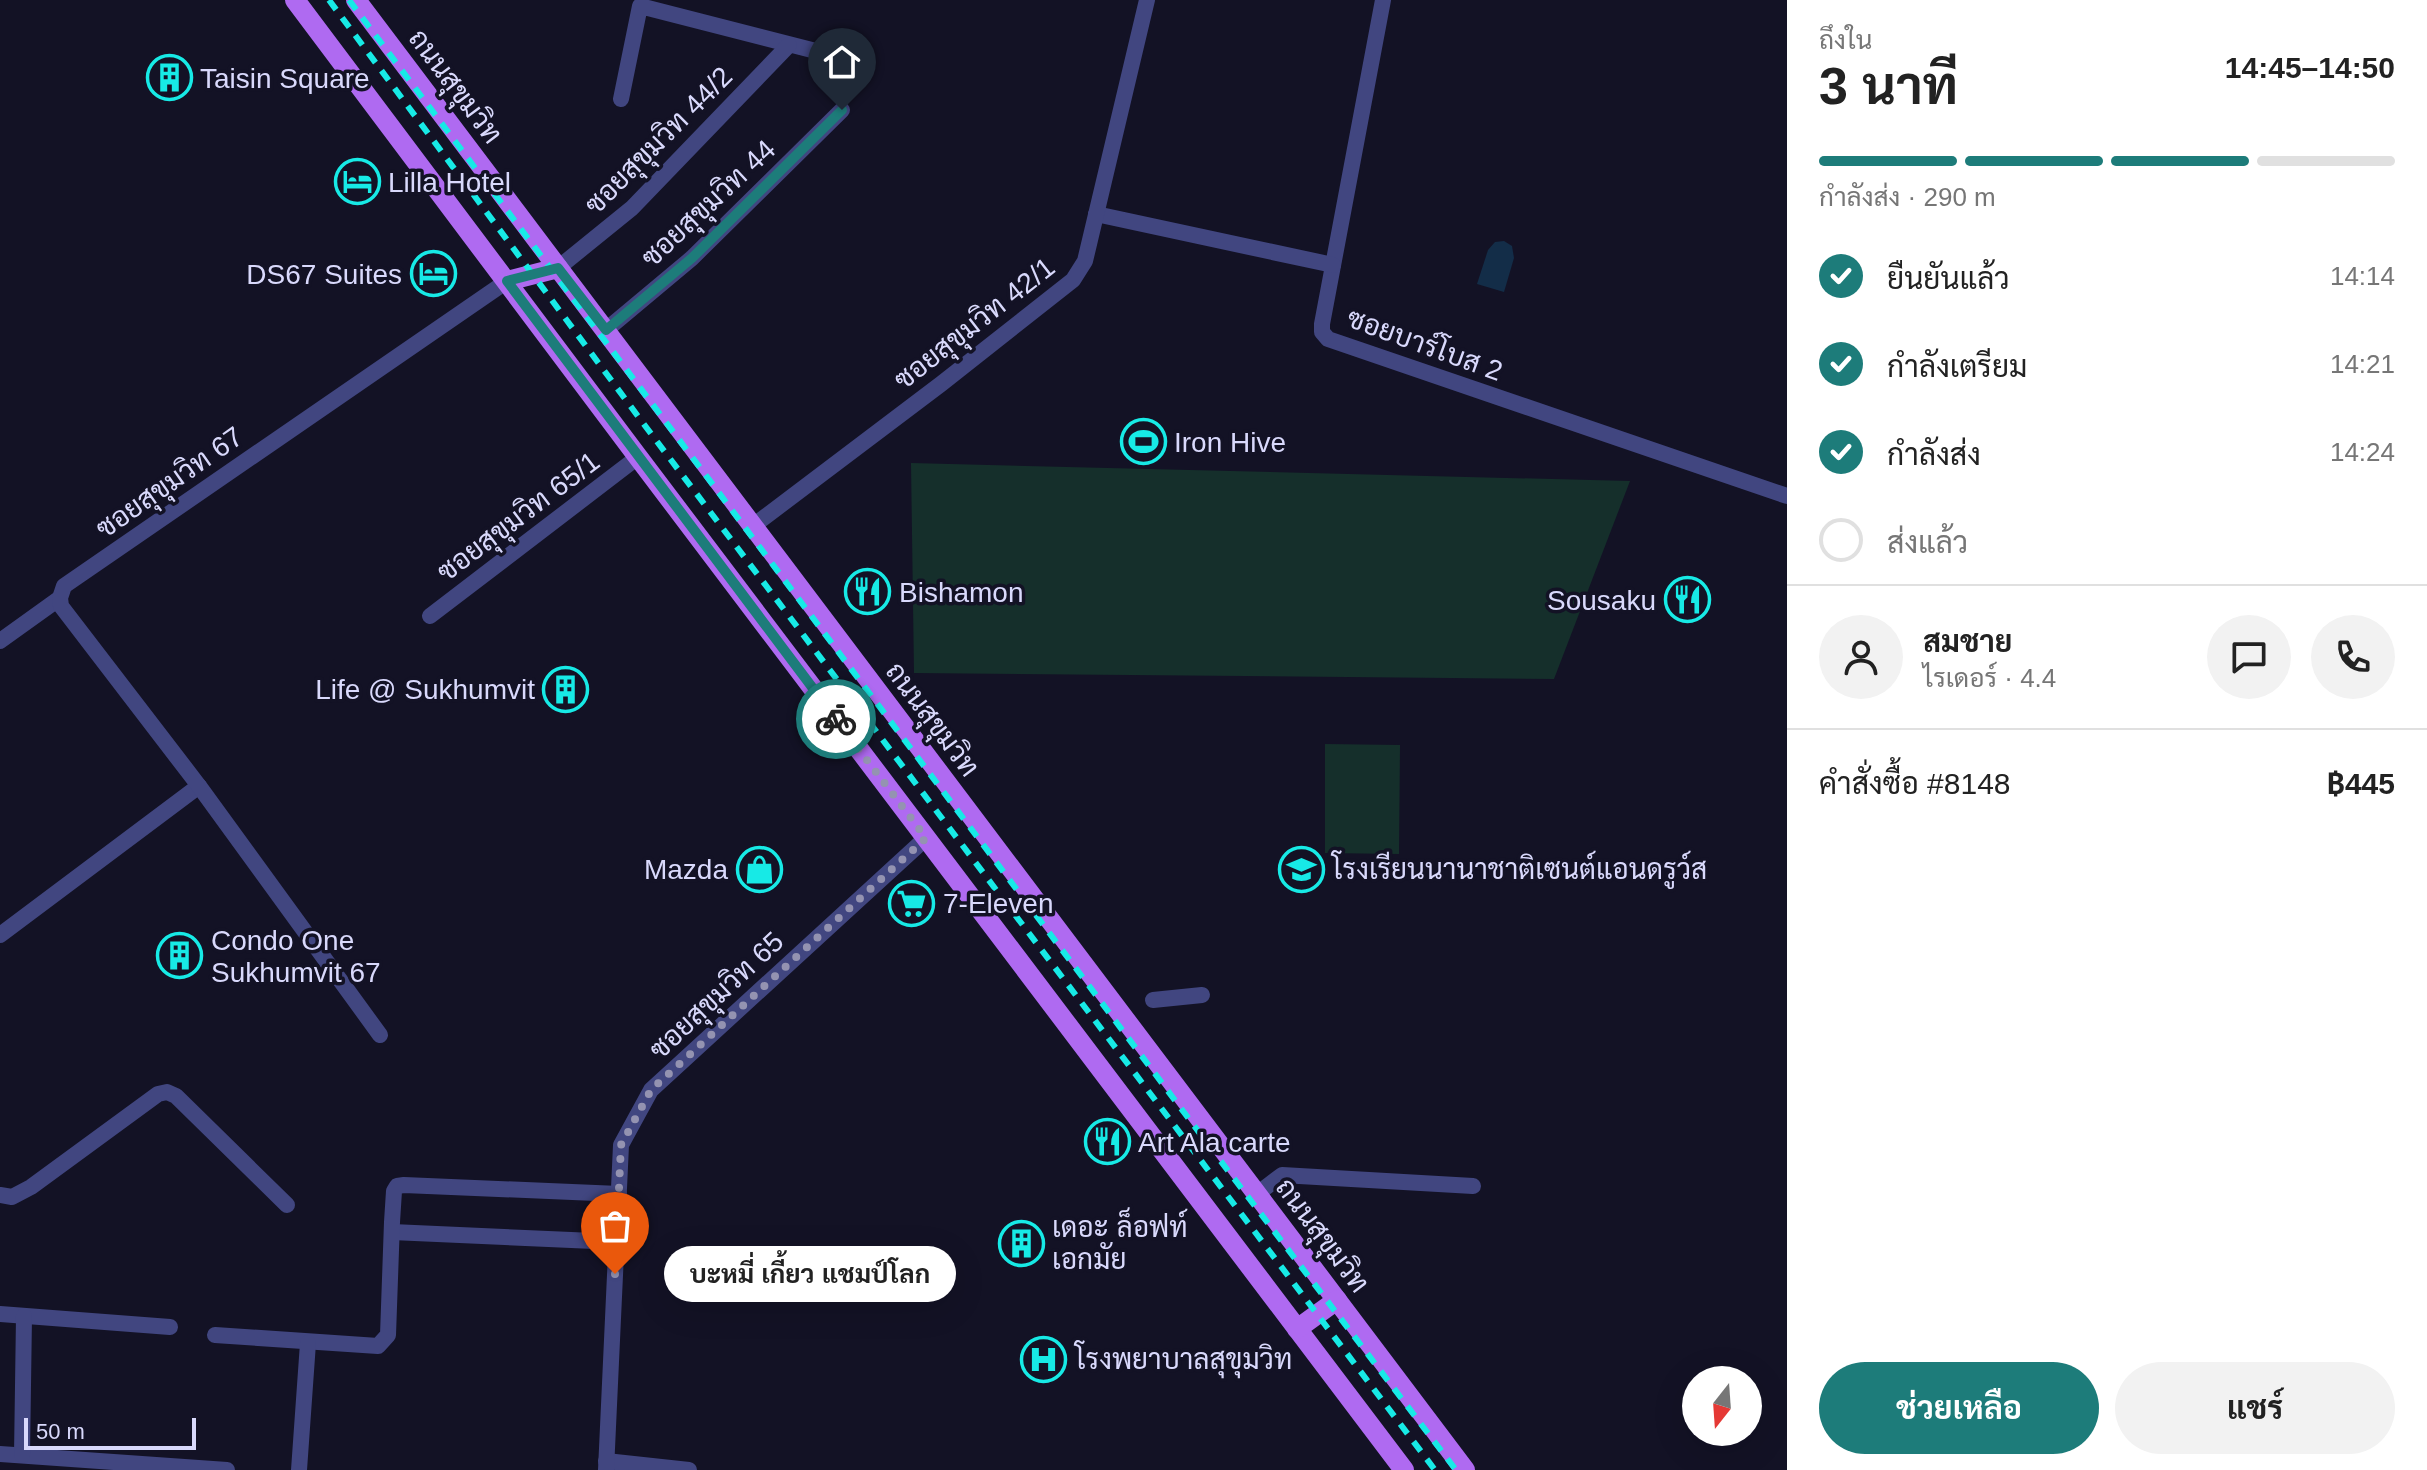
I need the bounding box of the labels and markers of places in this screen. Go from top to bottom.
pin [808,28,876,110]
building icon: Taisin Square [145,54,193,102]
place label: Taisin Square [200,63,370,94]
hotel icon: Lilla Hotel [333,158,381,206]
place label: Lilla Hotel [388,167,511,198]
hotel icon: DS67 Suites [409,250,457,298]
place label: DS67 Suites [246,259,402,290]
sports icon: Iron Hive [1119,418,1167,466]
place label: Iron Hive [1174,427,1286,458]
restaurant icon: Bishamon [844,568,892,616]
restaurant icon: Sousaku [1663,576,1711,624]
place label: Bishamon [899,577,1024,608]
place label: Sousaku [1547,585,1656,616]
building icon: Life @ Sukhumvit [542,665,590,713]
place label: Life @ Sukhumvit [315,674,535,705]
shop icon: Mazda [735,845,783,893]
school or university icon: โรงเรียนนานาชาติเซนต์แอนดรูว์ส [1277,845,1325,893]
place label: โรงเรียนนานาชาติเซนต์แอนดรูว์ส [1330,850,1707,889]
place label: Mazda [644,854,728,885]
supermarket icon: 7-Eleven [888,879,936,927]
place label: 7-Eleven [943,888,1054,919]
place label: Condo One Sukhumvit 67 [211,925,381,988]
building icon: Condo One Sukhumvit 67 [156,932,204,980]
restaurant icon: Art Ala carte [1083,1118,1131,1166]
place label: Art Ala carte [1138,1127,1291,1158]
pin [581,1192,649,1274]
place label: เดอะ ล็อฟท์ เอกมัย [1052,1207,1188,1275]
building icon: เดอะ ล็อฟท์ เอกมัย [997,1219,1045,1267]
callout: บะหมี่ เกี้ยว แชมป์โลก [663,1246,955,1302]
hospital icon: โรงพยาบาลสุขุมวิท [1020,1335,1068,1383]
place label: โรงพยาบาลสุขุมวิท [1073,1340,1292,1379]

